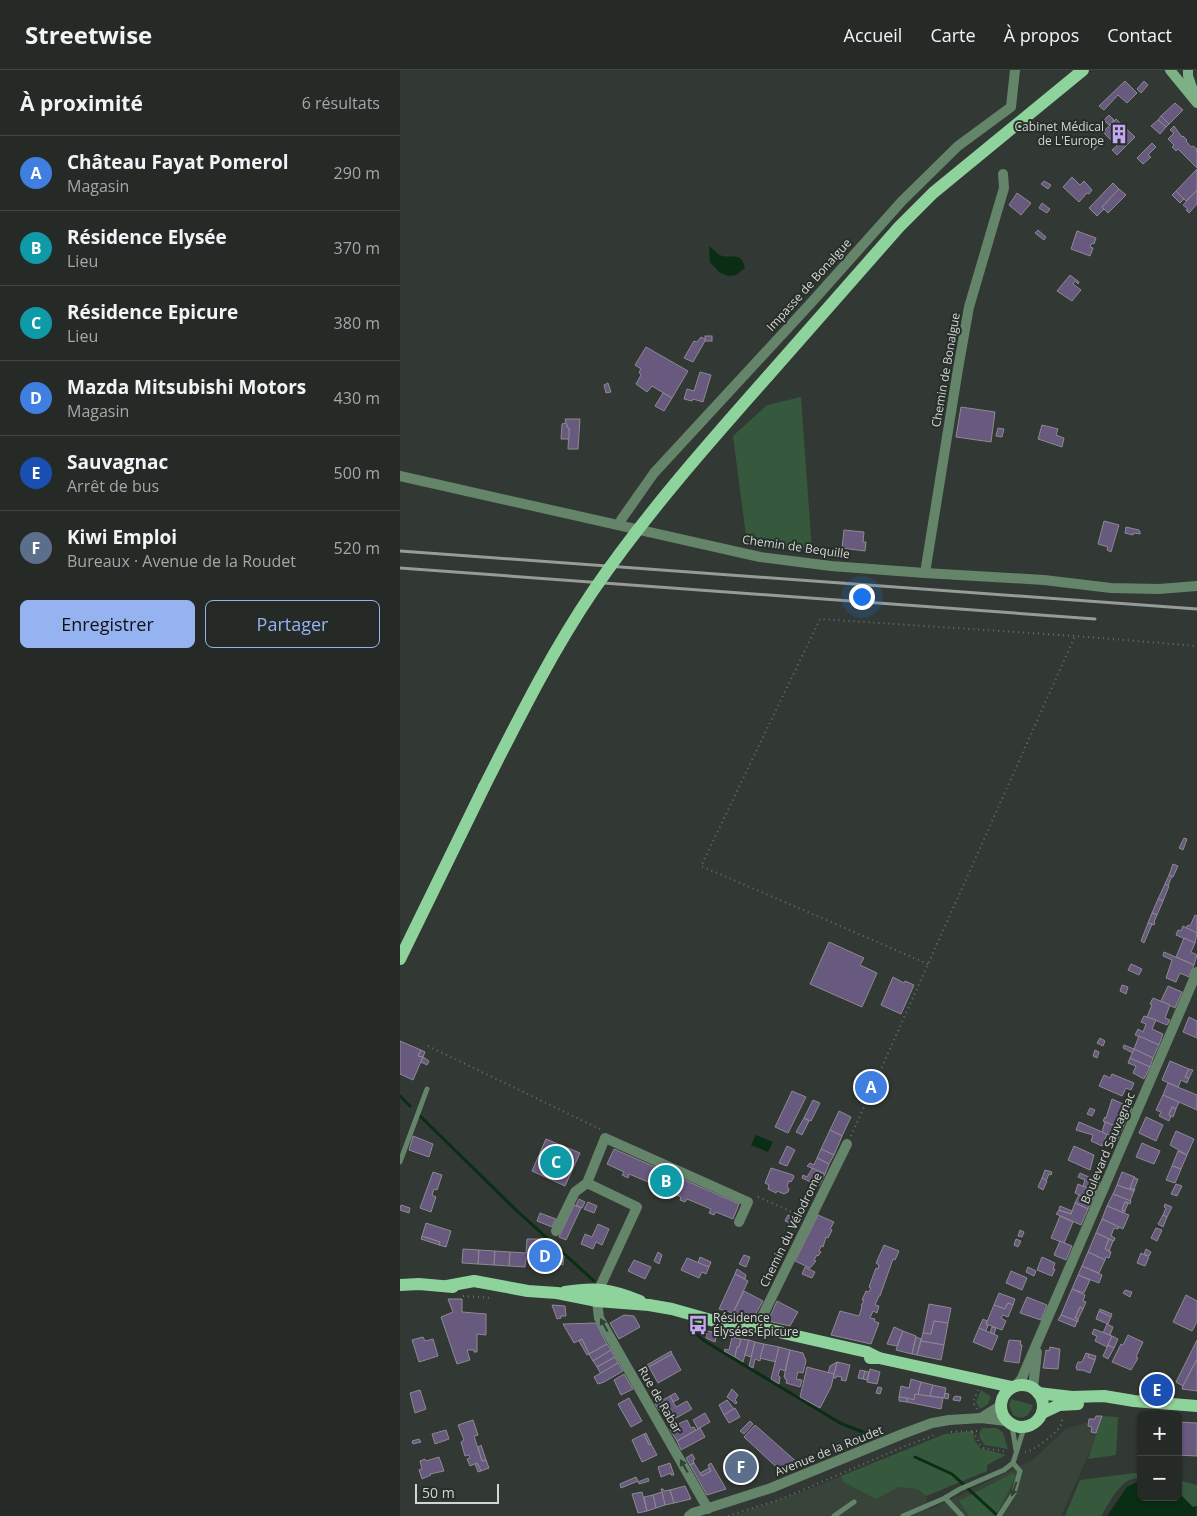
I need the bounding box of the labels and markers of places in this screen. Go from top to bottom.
place label: Cabinet Médical de L'Europe [1015,118,1104,149]
building icon: Cabinet Médical de L'Europe [1108,123,1130,145]
pin: A [855,1068,887,1106]
pin: C [540,1143,572,1181]
pin: B [650,1162,682,1200]
pin: D [529,1237,561,1275]
place label: Résidence Élysées Épicure [713,1309,799,1340]
bus stop icon: Résidence Élysées Épicure [687,1314,709,1336]
pin: E [1141,1371,1173,1409]
pin: F [725,1448,757,1486]

